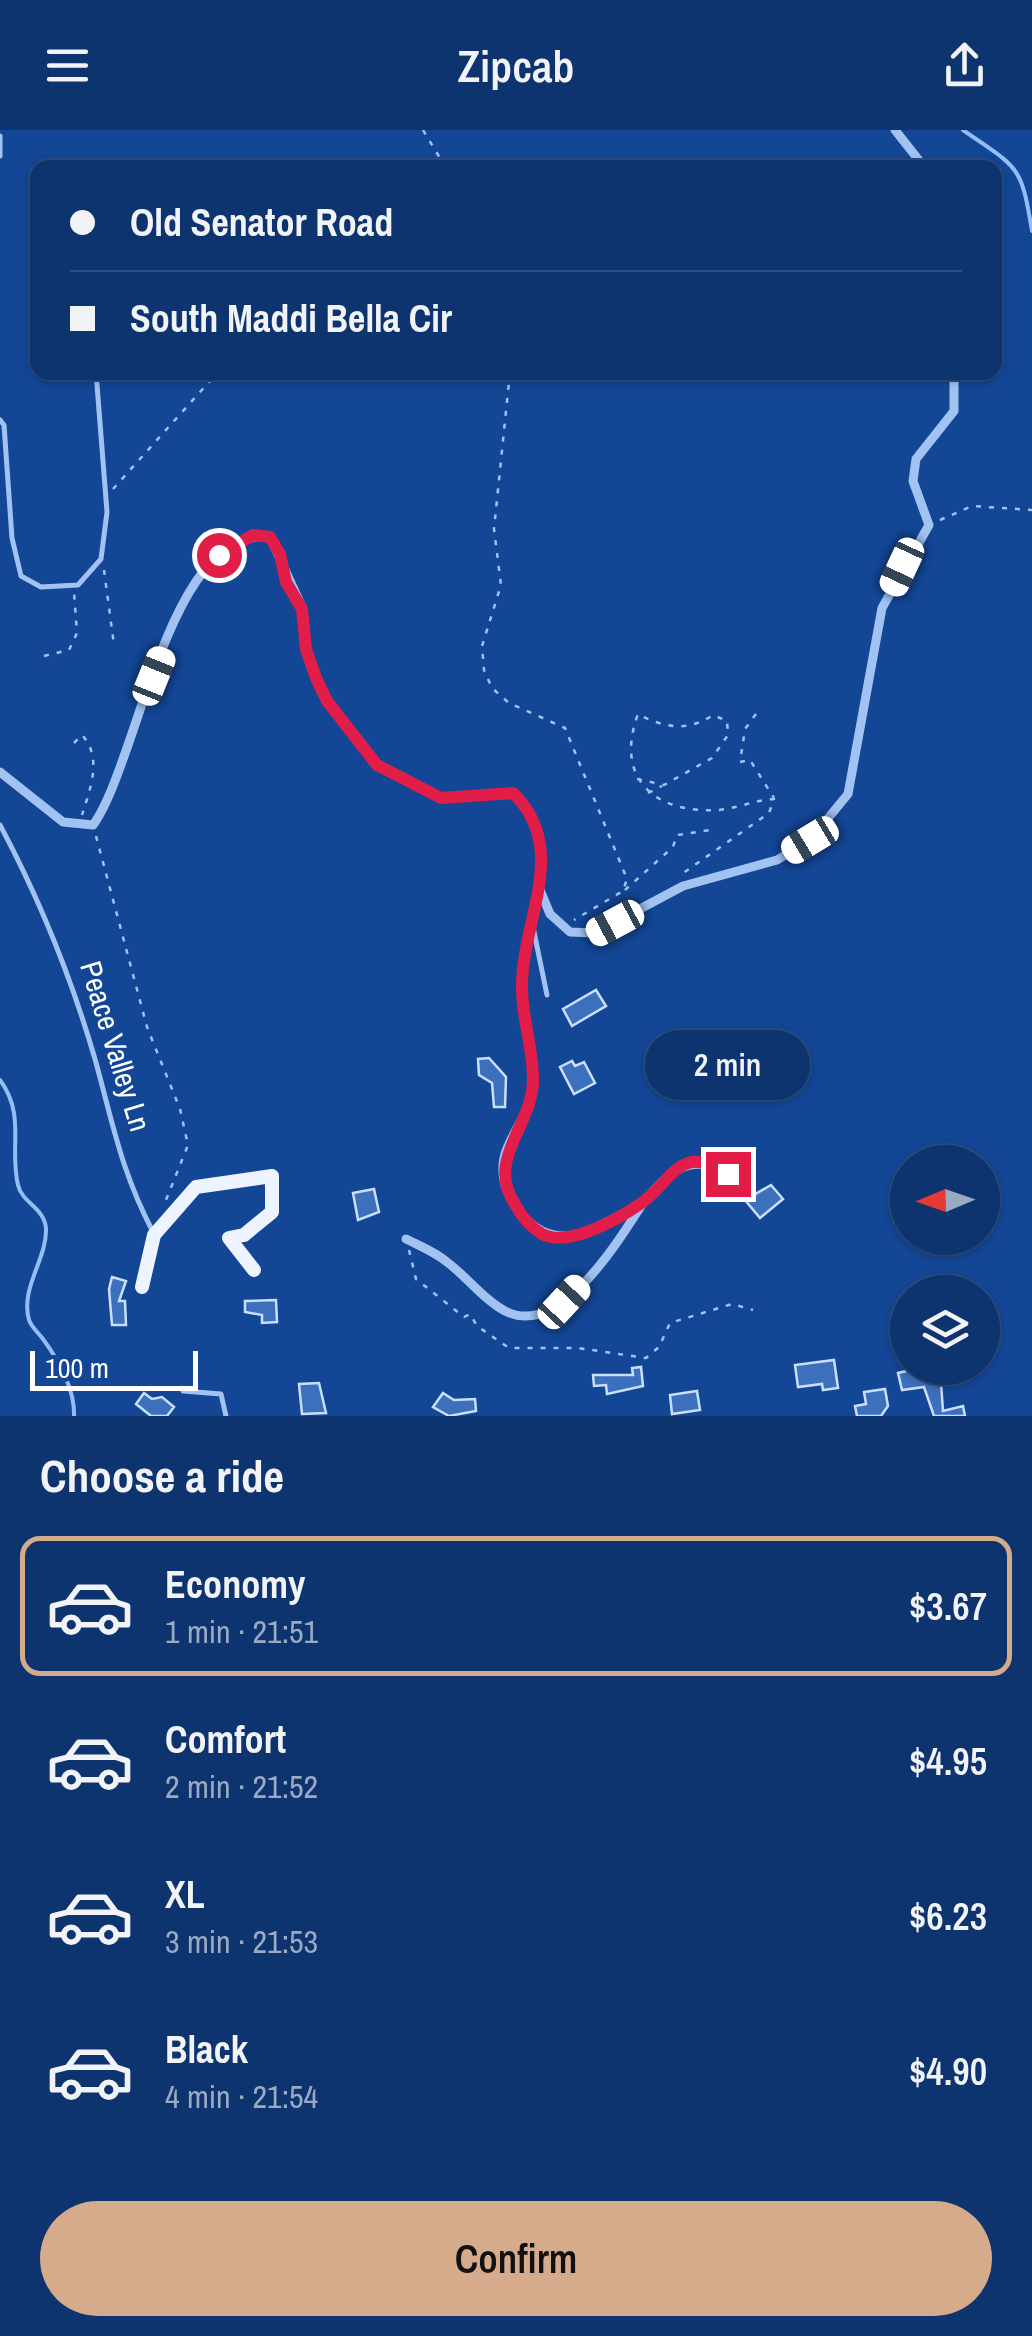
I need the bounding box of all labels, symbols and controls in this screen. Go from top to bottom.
text: Zipcab [458,35,574,96]
icon: menu [40,38,95,93]
icon: share [937,38,992,93]
text: Old Senator Road [130,197,393,248]
text: South Maddi Bella Cir [130,293,452,344]
route start [197,533,242,578]
car [876,533,928,601]
car [129,643,179,709]
car [777,812,843,868]
car [581,896,649,950]
street label: Peace Valley Ln [71,956,161,1136]
callout: 2 min [646,1029,810,1099]
text: 2 min [694,1043,761,1086]
north arrow [890,1145,1000,1255]
map controls [890,1145,1000,1385]
route end [706,1152,751,1197]
car [533,1270,595,1334]
button: layers [890,1275,1000,1385]
scale bar [30,1346,198,1390]
text: 100 m [45,1349,109,1387]
text: Choose a ride [40,1445,284,1506]
text: Economy [165,1559,305,1610]
icon: car [45,1561,135,1651]
text: $3.67 [909,1581,987,1632]
text: 1 min · 21:51 [165,1610,318,1653]
text: Comfort [165,1714,286,1765]
icon: car [45,1716,135,1806]
text: $4.95 [909,1736,987,1787]
text: 2 min · 21:52 [165,1765,318,1808]
text: XL [165,1869,205,1920]
icon: car [45,1871,135,1961]
text: $6.23 [909,1891,987,1942]
text: 3 min · 21:53 [165,1920,318,1963]
text: Black [165,2024,248,2075]
icon: car [45,2026,135,2116]
text: $4.90 [909,2046,987,2097]
text: 4 min · 21:54 [165,2075,318,2118]
button: Confirm [40,2201,992,2316]

